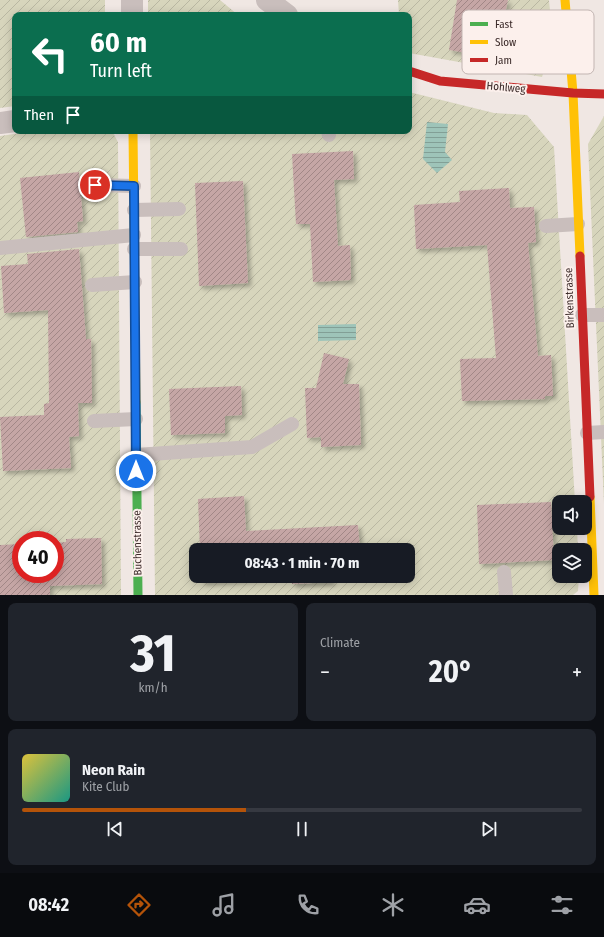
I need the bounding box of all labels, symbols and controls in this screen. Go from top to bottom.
legend [462,10,594,74]
text: Fast [495,18,513,31]
text: 60 m [90,26,147,59]
icon: left [24,28,76,80]
text: Slow [495,36,516,49]
text: Jam [495,54,512,67]
text: Turn left [90,60,152,82]
street label: Hohlweg [486,79,527,96]
icon: arrive [62,104,84,126]
text: Then [24,106,54,124]
pin [78,168,112,202]
icon: arrive [84,174,106,196]
street label: Birkenstrasse [562,267,577,329]
position arrow [115,450,157,492]
map controls [552,495,592,583]
button: sound [552,495,592,535]
street label: Buchenstrasse [130,510,145,576]
speed limit sign: 40 [12,531,64,583]
button: layers [552,543,592,583]
text: 08:43 · 1 min · 70 m [244,554,360,572]
text: 31 [130,622,176,685]
text: Climate [320,635,360,650]
text: 20° [429,654,473,690]
text: − [320,659,330,686]
text: + [572,659,582,686]
text: km/h [139,680,168,695]
text: Neon Rain [82,761,145,779]
text: Kite Club [82,779,129,794]
icon: previous [104,818,126,840]
icon: pause [291,818,313,840]
icon: next [478,818,500,840]
icon: directions [125,891,153,919]
icon: music [210,891,238,919]
icon: phone [294,891,322,919]
icon: climate [379,891,407,919]
icon: car [463,891,491,919]
icon: filters [548,891,576,919]
text: 08:42 [28,894,69,916]

